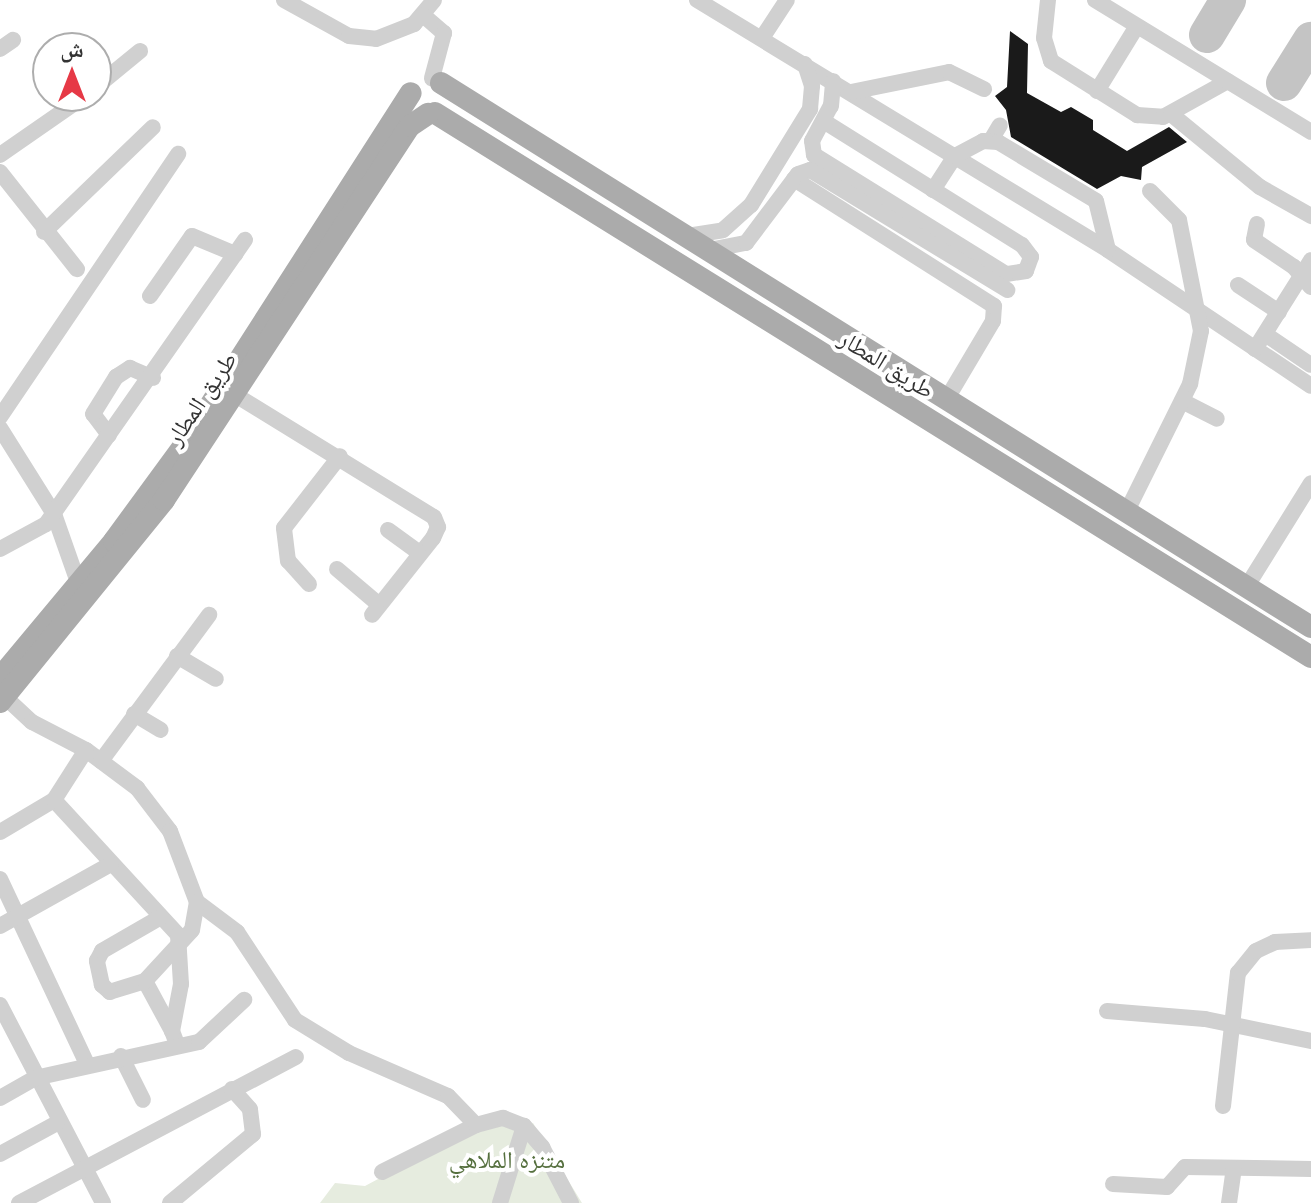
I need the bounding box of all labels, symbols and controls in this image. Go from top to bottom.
north arrow [32,32,112,112]
text: ش [60,36,84,63]
street label: طريق المطار [833,325,939,405]
street label: طريق المطار [160,347,244,451]
park label: متنزه الملاهي [449,1147,565,1175]

